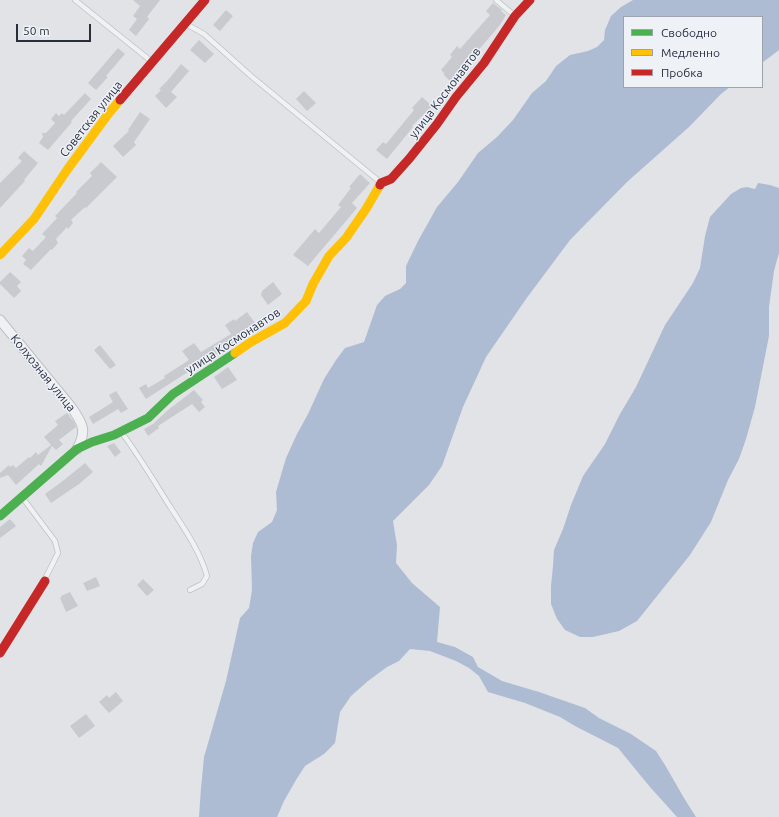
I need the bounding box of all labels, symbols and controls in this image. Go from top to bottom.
scale bar [18,16,93,42]
legend [623,16,763,88]
text: 50 m [23,24,50,37]
text: Свободно [661,26,717,39]
street label: улица Космонавтов [406,45,484,141]
text: Медленно [661,46,720,59]
text: Пробка [661,66,703,79]
street label: Советская улица [57,78,125,160]
street label: улица Космонавтов [183,305,283,377]
street label: Колхозная улица [8,332,78,414]

